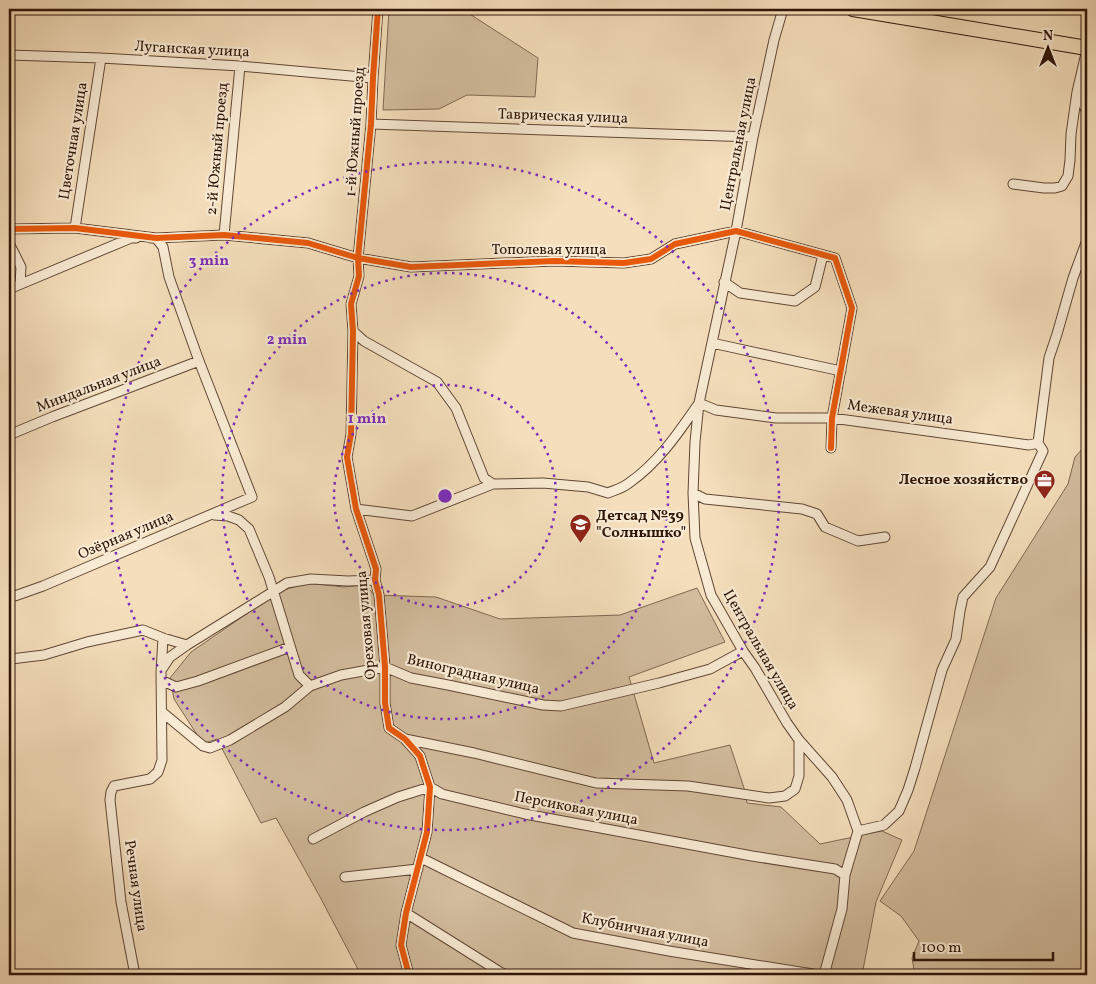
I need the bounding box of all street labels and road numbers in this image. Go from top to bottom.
street label: Луганская улица [134,36,250,64]
street label: 1-й Южный проезд [341,66,371,198]
street label: Центральная улица [716,75,762,213]
street label: Цветочная улица [54,81,94,201]
street label: 2-й Южный проезд [202,81,234,216]
street label: Таврическая улица [498,104,628,130]
street label: Тополевая улица [492,240,606,261]
street label: Миндальная улица [33,351,165,419]
street label: Межевая улица [846,395,954,431]
street label: Озёрная улица [75,506,177,566]
street label: Ореховая улица [352,570,382,680]
street label: Центральная улица [717,586,803,714]
street label: Виноградная улица [405,650,541,700]
street label: Персиковая улица [512,787,640,831]
street label: Речная улица [118,839,152,933]
street label: Клубничная улица [580,908,710,954]

